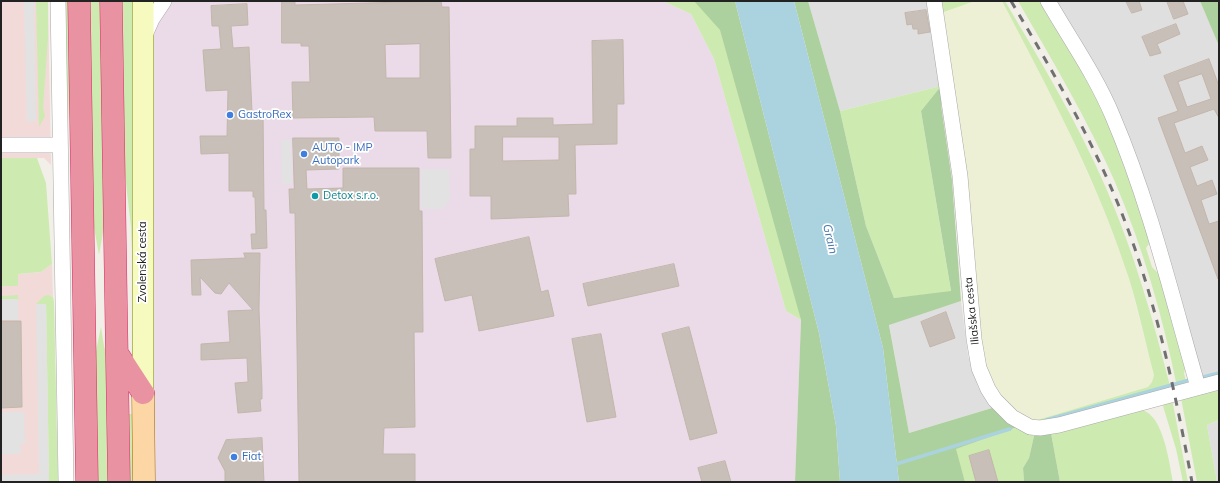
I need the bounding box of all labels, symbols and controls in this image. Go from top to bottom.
place label: GastroRex [238,108,291,122]
marker: GastroRex [225,110,235,120]
place label: AUTO - IMP Autopark [312,141,373,167]
marker: AUTO - IMP Autopark [299,149,309,159]
place label: Detox s.r.o. [323,189,378,203]
marker: Detox s.r.o. [310,191,320,201]
street label: Zvolenská cesta [136,221,150,303]
water label: Grain [820,223,840,255]
street label: Iliašska cesta [962,277,982,345]
place label: Fiat [242,450,261,464]
marker: Fiat [229,452,239,462]

